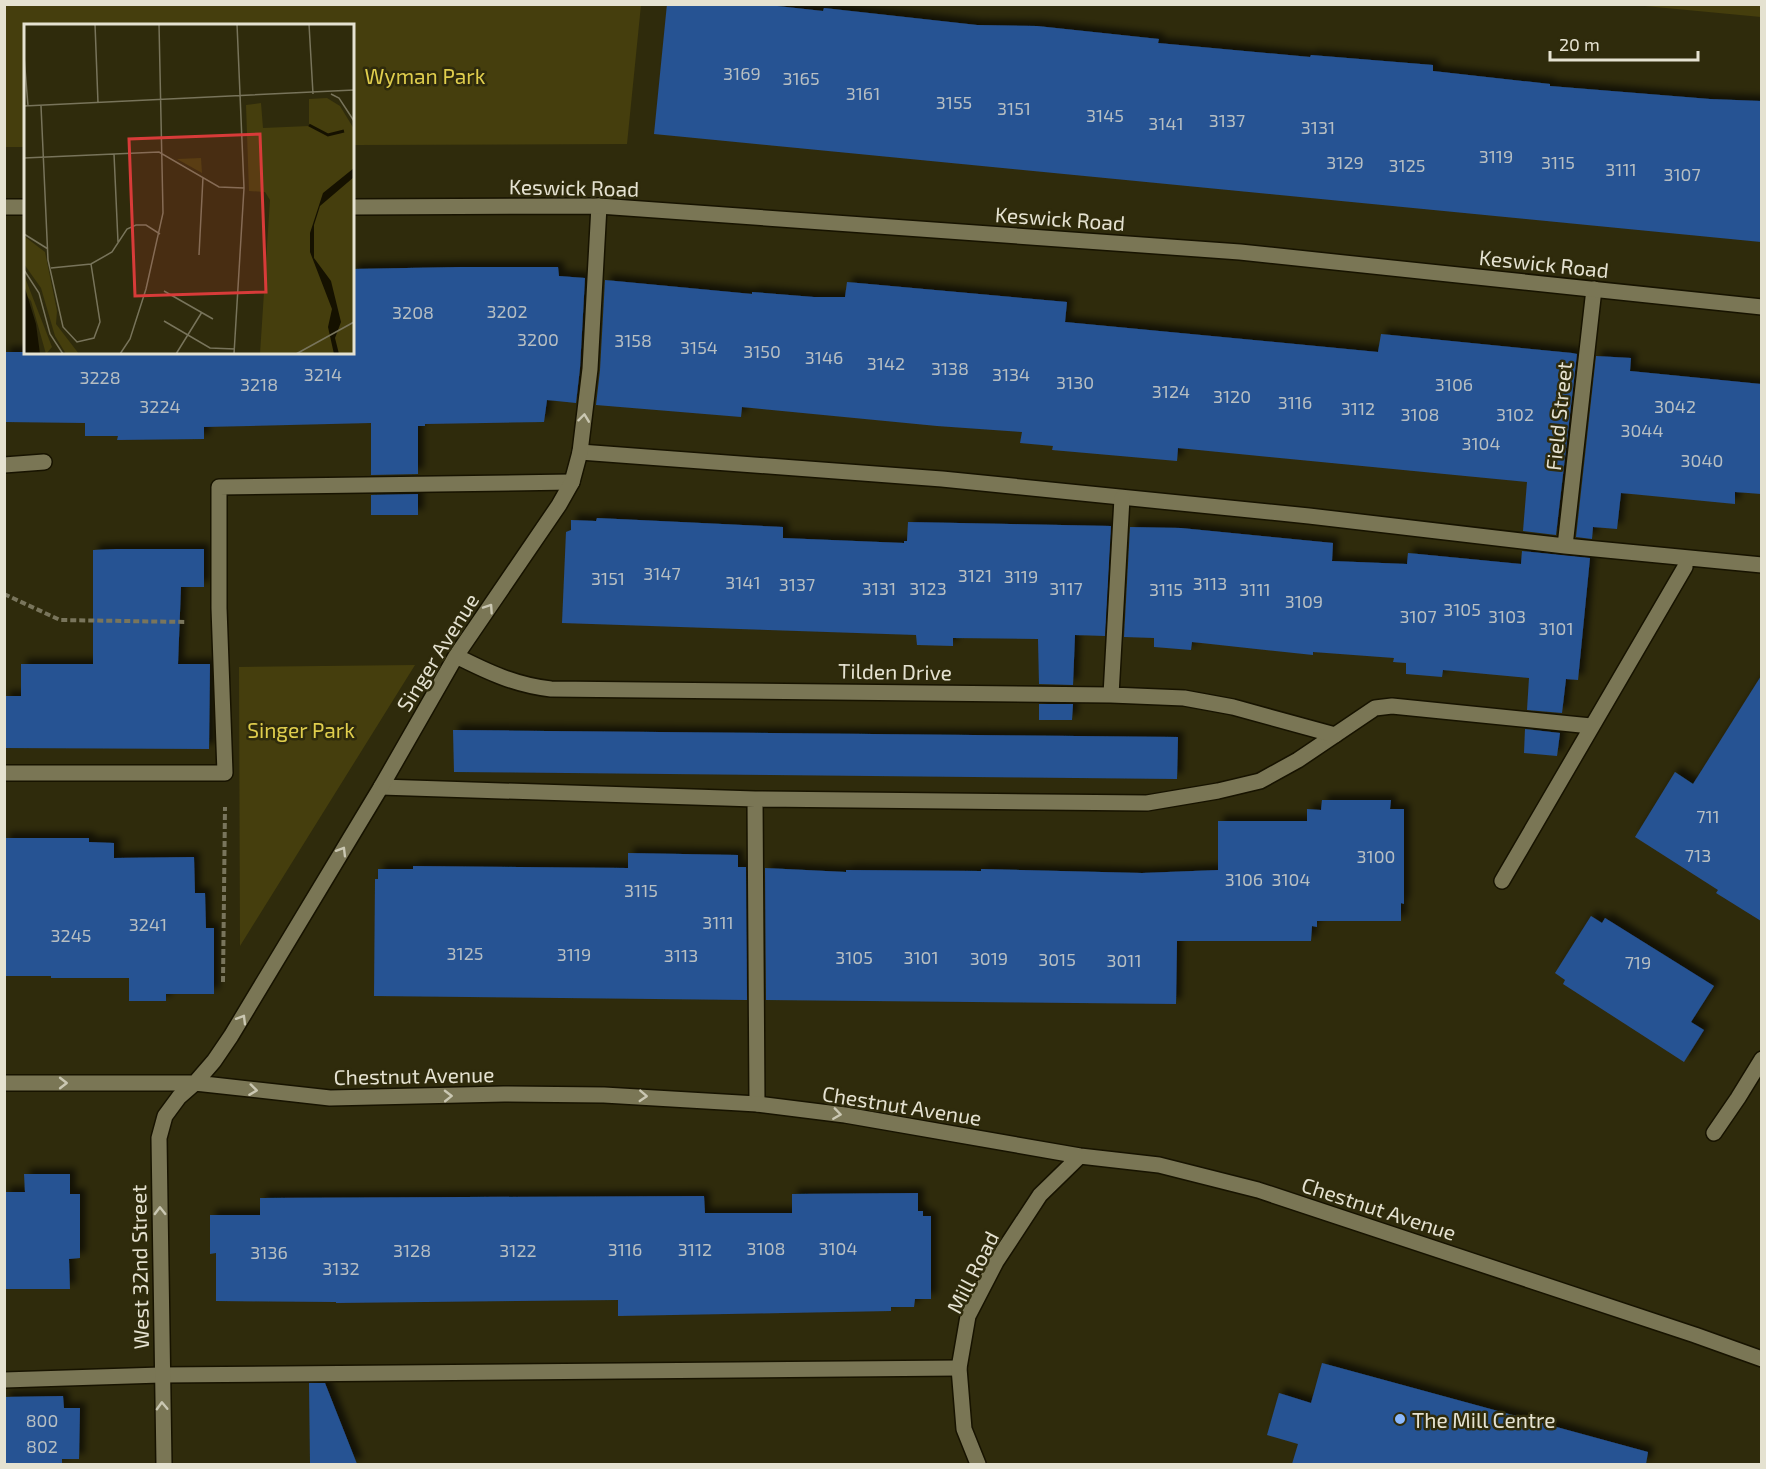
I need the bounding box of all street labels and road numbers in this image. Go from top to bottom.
street label: Keswick Road [509,173,639,201]
street label: Keswick Road [994,201,1126,235]
street label: Keswick Road [1478,244,1610,282]
street label: Field Street [1540,360,1576,472]
street label: Singer Avenue [391,588,483,716]
street label: Tilden Drive [838,658,952,684]
street label: Chestnut Avenue [333,1061,495,1089]
street label: Chestnut Avenue [821,1080,983,1130]
street label: Chestnut Avenue [1299,1171,1459,1245]
street label: West 32nd Street [125,1184,153,1350]
street label: Mill Road [941,1227,1003,1317]

